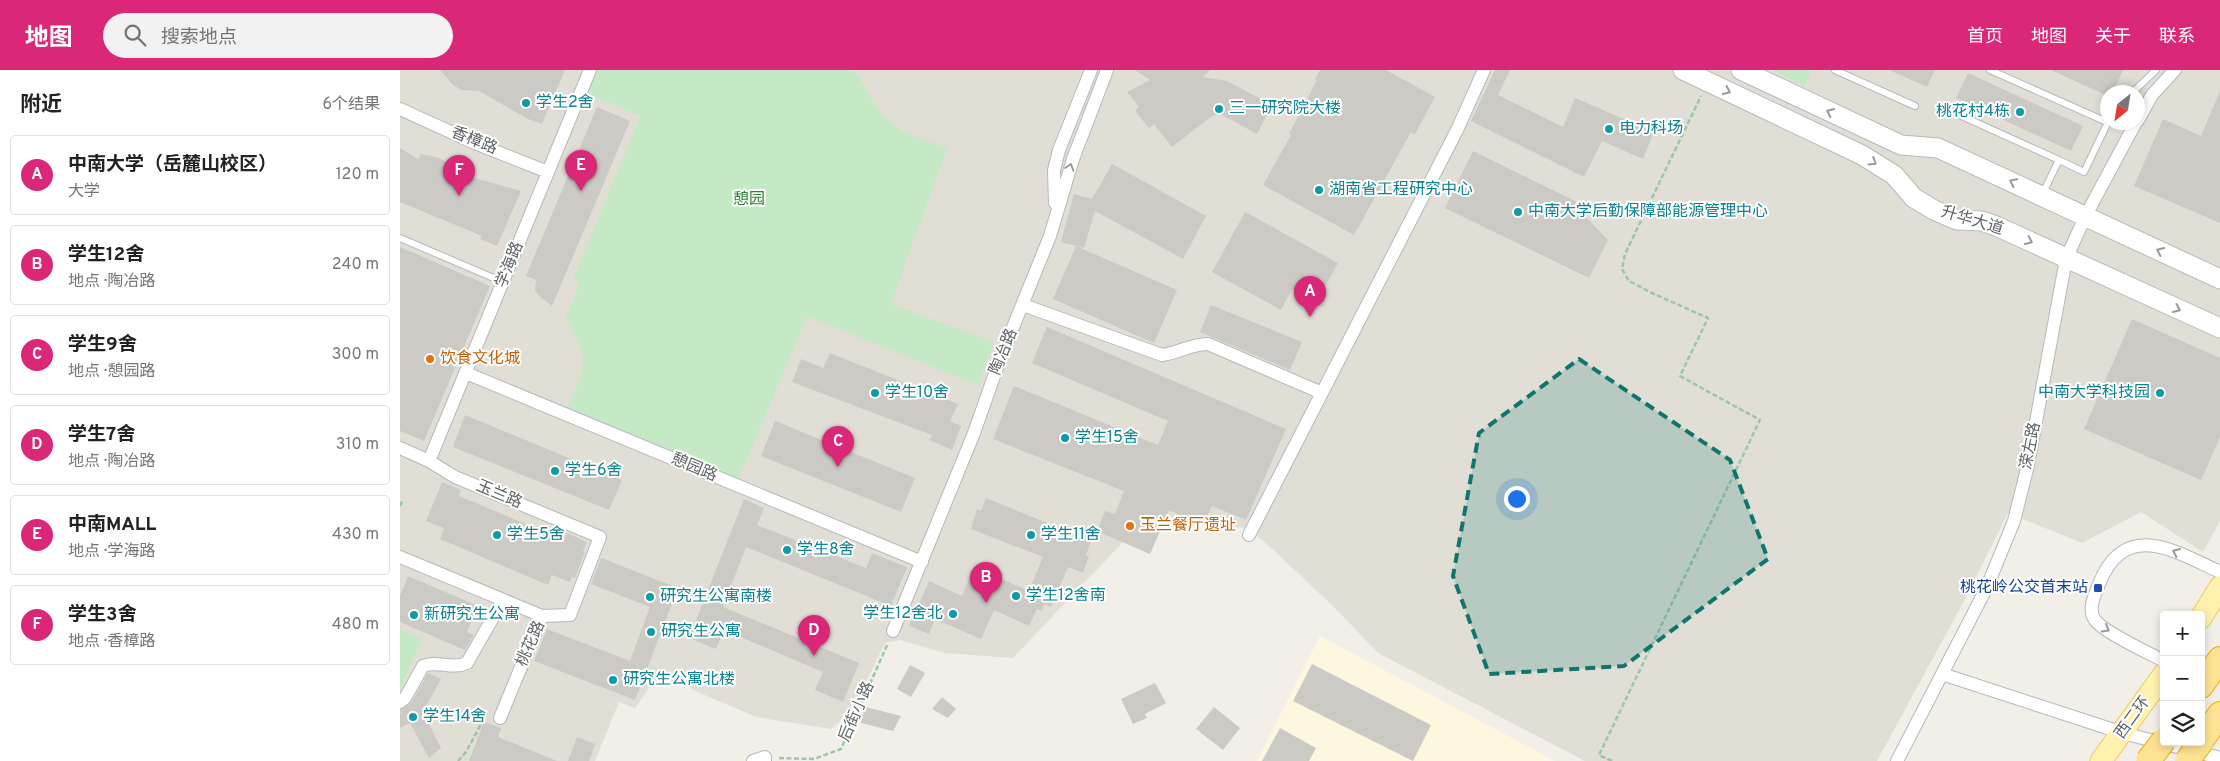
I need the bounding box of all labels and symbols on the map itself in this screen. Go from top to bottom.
one-way arrow [1722,85,1731,95]
north arrow [2100,85,2145,130]
place label: 学生2舍 [536,93,594,113]
marker: 学生2舍 [520,97,532,109]
place label: 三一研究院大楼 [1229,99,1341,119]
place label: 桃花村4栋 [1936,102,2010,122]
marker: 三一研究院大楼 [1213,103,1225,115]
marker: 桃花村4栋 [2014,106,2026,118]
one-way arrow [1826,108,1835,118]
place label: 电力科场 [1619,119,1683,139]
street label: 香樟路 [448,123,500,159]
marker: 电力科场 [1603,123,1615,135]
pin: E [565,150,597,191]
pin: F [443,155,475,196]
one-way arrow [1867,155,1876,165]
one-way arrow [1064,163,1074,172]
one-way arrow [2009,179,2018,189]
place label: 湖南省工程研究中心 [1329,180,1473,200]
marker: 湖南省工程研究中心 [1313,184,1325,196]
park label: 憩园 [733,190,765,210]
place label: 中南大学后勤保障部能源管理中心 [1528,202,1768,222]
street label: 升华大道 [1938,202,2006,240]
marker: 中南大学后勤保障部能源管理中心 [1512,206,1524,218]
one-way arrow [2024,235,2033,246]
street label: 学海路 [492,239,528,291]
one-way arrow [2156,247,2165,258]
pin: A [1294,276,1326,317]
one-way arrow [2172,302,2181,313]
street label: 陶冶路 [986,326,1022,378]
place label: 饮食文化城 [440,349,520,369]
marker: 饮食文化城 [424,353,436,365]
place label: 学生10舍 [885,383,949,403]
place label: 中南大学科技园 [2038,383,2150,403]
marker: 学生10舍 [869,387,881,399]
marker: 中南大学科技园 [2154,387,2166,399]
street label: 溁左路 [2017,421,2045,471]
pin: C [822,426,854,467]
place label: 学生15舍 [1075,428,1139,448]
marker: 学生15舍 [1059,432,1071,444]
street label: 憩园路 [668,449,720,487]
place label: 学生6舍 [565,461,623,481]
marker: 学生6舍 [549,465,561,477]
street label: 玉兰路 [473,476,525,514]
your location [1504,486,1530,512]
place label: 玉兰餐厅遗址 [1140,516,1236,536]
marker: 玉兰餐厅遗址 [1124,520,1136,532]
place label: 学生5舍 [507,525,565,545]
place label: 学生11舍 [1041,525,1101,545]
marker: 学生5舍 [491,529,503,541]
marker: 学生11舍 [1025,529,1037,541]
place label: 学生8舍 [797,540,855,560]
marker: 学生8舍 [781,544,793,556]
one-way arrow [2172,547,2181,558]
pin: B [970,562,1002,603]
place label: 桃花岭公交首末站 [1960,578,2088,598]
marker: 桃花岭公交首末站 [2092,582,2104,594]
place label: 学生12舍南 [1026,586,1106,606]
place label: 研究生公寓南楼 [660,587,772,607]
marker: 学生12舍南 [1010,590,1022,602]
marker: 研究生公寓南楼 [644,591,656,603]
place label: 学生12舍北 [863,604,943,624]
place label: 新研究生公寓 [424,605,520,625]
marker: 学生12舍北 [947,608,959,620]
marker: 新研究生公寓 [408,609,420,621]
pin: D [798,615,830,656]
street label: 桃花路 [512,618,550,670]
place label: 研究生公寓 [661,622,741,642]
one-way arrow [2101,623,2110,633]
marker: 研究生公寓 [645,626,657,638]
place label: 研究生公寓北楼 [623,670,735,690]
marker: 研究生公寓北楼 [607,674,619,686]
street label: 后街小路 [835,679,879,745]
street label: 西二环 [2111,693,2155,743]
place label: 学生14舍 [423,707,487,727]
marker: 学生14舍 [407,711,419,723]

